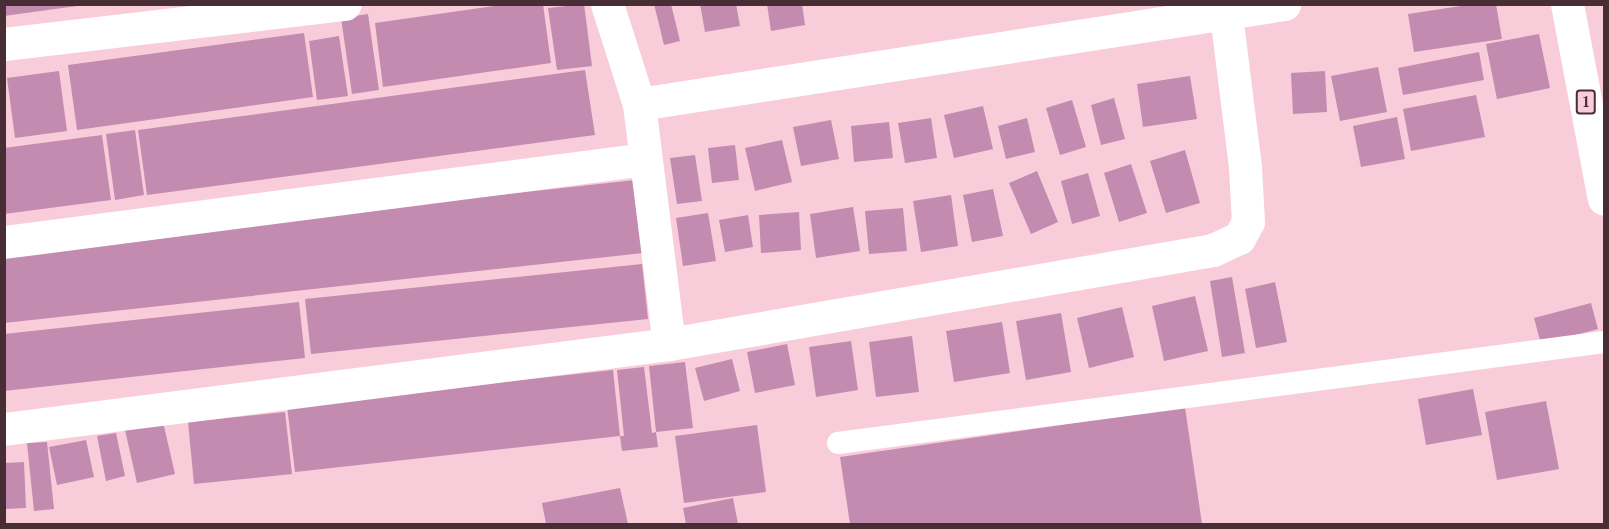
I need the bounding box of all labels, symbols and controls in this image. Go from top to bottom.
road number: 1 [1576,90,1596,114]

